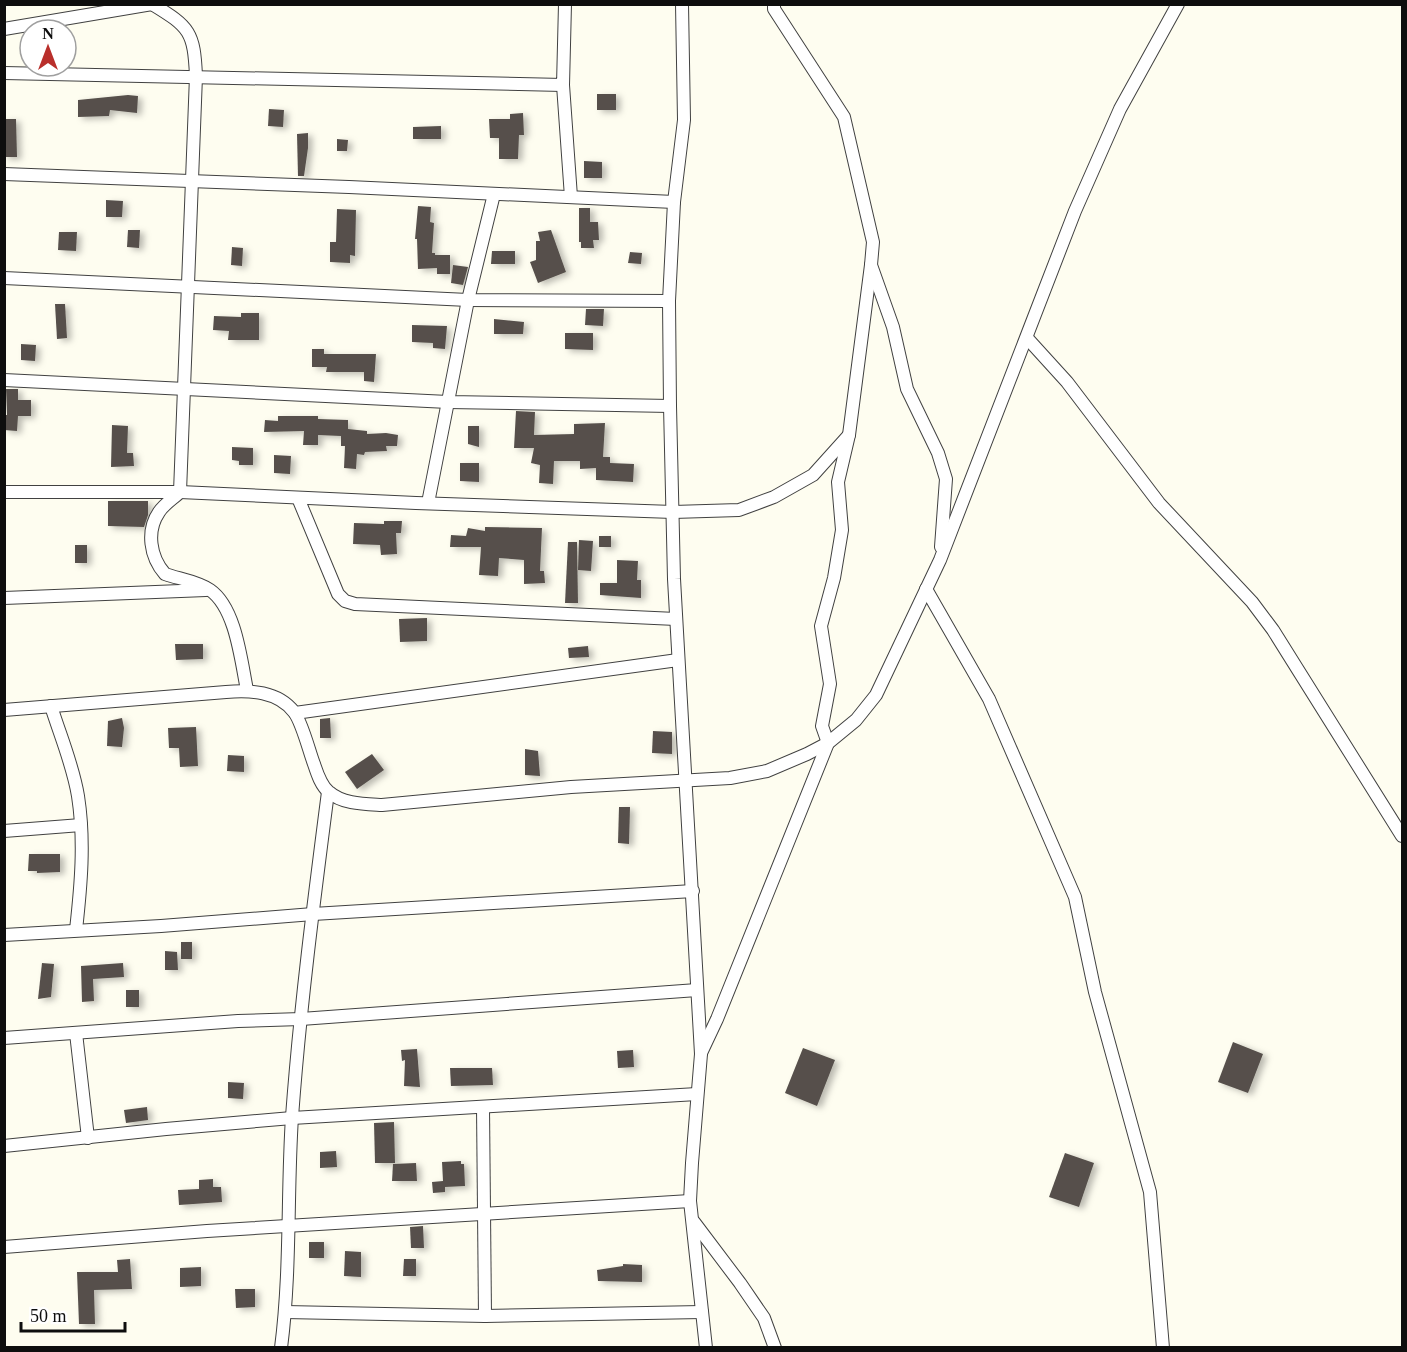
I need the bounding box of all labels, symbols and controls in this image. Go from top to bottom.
north arrow [18,18,78,78]
text: N [42,25,54,42]
scale bar [21,1295,124,1333]
text: 50 m [30,1306,67,1326]

